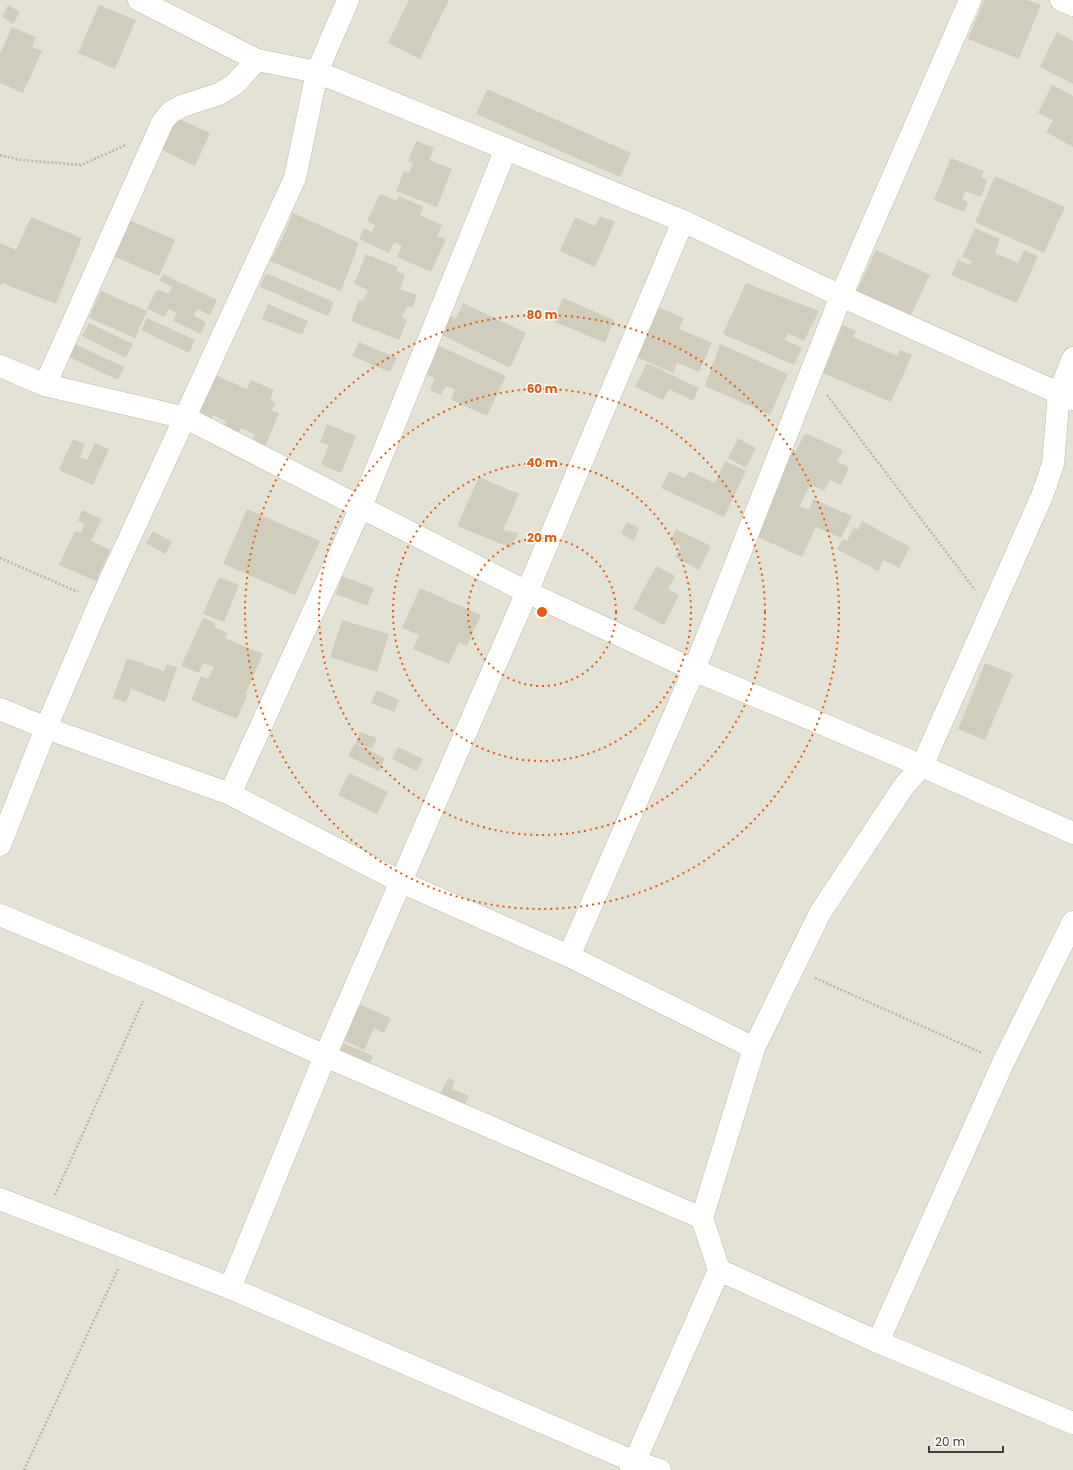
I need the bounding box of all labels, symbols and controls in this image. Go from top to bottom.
text: 80 m [527,306,558,323]
text: 60 m [527,380,558,397]
text: 40 m [526,454,558,471]
text: 20 m [527,529,557,546]
centre of rings [535,605,549,619]
scale bar [929,1428,1003,1454]
text: 20 m [935,1433,965,1450]

